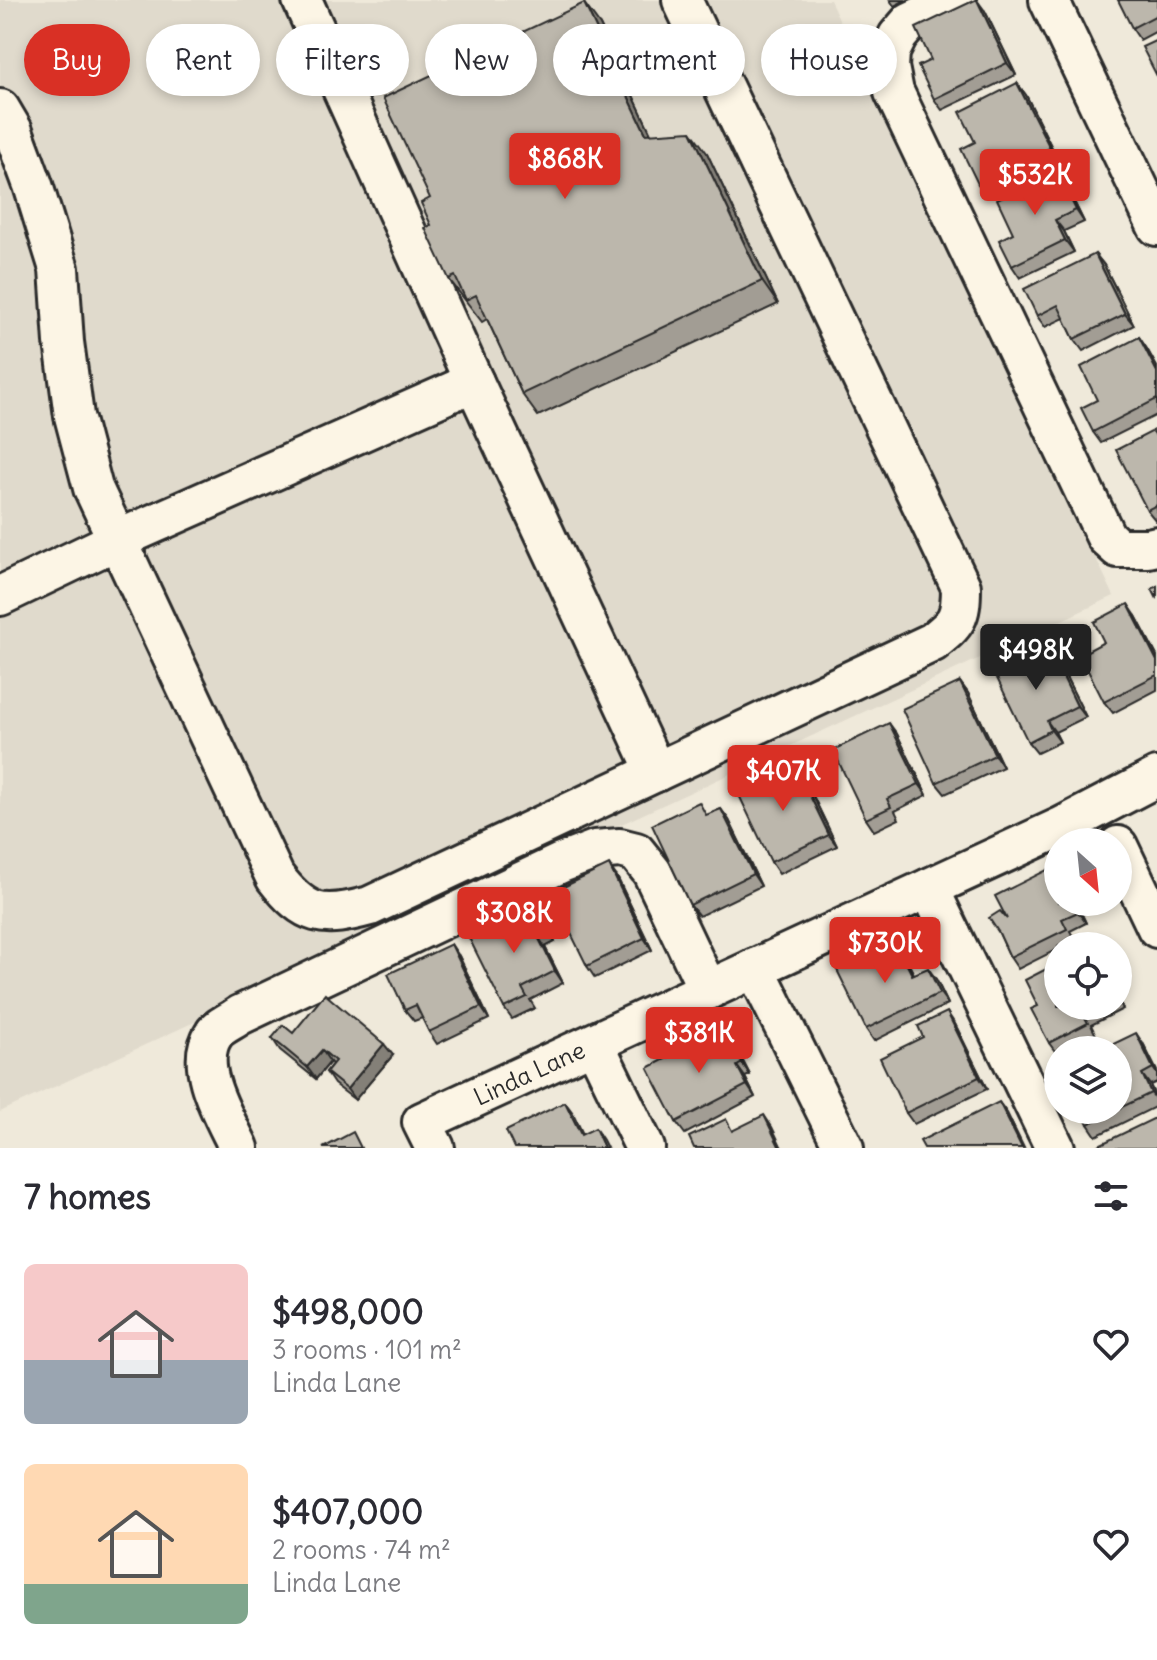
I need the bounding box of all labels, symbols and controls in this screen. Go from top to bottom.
chip: Buy [24,24,130,96]
chip: Rent [146,24,260,96]
chip: Filters [276,24,409,96]
chip: New [425,24,537,96]
chip: Apartment [553,24,745,96]
chip: House [761,24,897,96]
pin: $868K [509,133,621,201]
text: $868K [527,142,603,175]
pin: $532K [979,149,1091,217]
text: $532K [998,158,1072,191]
pin: $498K [980,624,1092,692]
text: $498K [998,633,1074,666]
pin: $407K [727,745,839,813]
text: $407K [746,754,820,787]
north arrow [1044,828,1132,916]
map controls [1044,828,1132,1124]
pin: $308K [458,887,570,955]
text: $308K [475,896,553,929]
pin: $730K [829,917,941,985]
text: $730K [847,926,923,959]
button: locate [1044,932,1132,1020]
pin: $381K [643,1007,755,1075]
text: $381K [664,1016,734,1049]
street label: Linda Lane [469,1034,589,1112]
button: layers [1044,1036,1132,1124]
icon: filters [1089,1174,1133,1218]
text: 7 homes [24,1175,151,1218]
text: $498,000 [272,1290,424,1333]
icon: home [88,1296,184,1392]
icon: heart [1089,1322,1133,1366]
text: 3 rooms · 101 m² [272,1333,462,1366]
text: Linda Lane [272,1366,401,1399]
text: $407,000 [272,1490,423,1533]
icon: home [88,1496,184,1592]
icon: heart [1089,1522,1133,1566]
text: 2 rooms · 74 m² [272,1533,451,1566]
text: Linda Lane [272,1566,401,1599]

